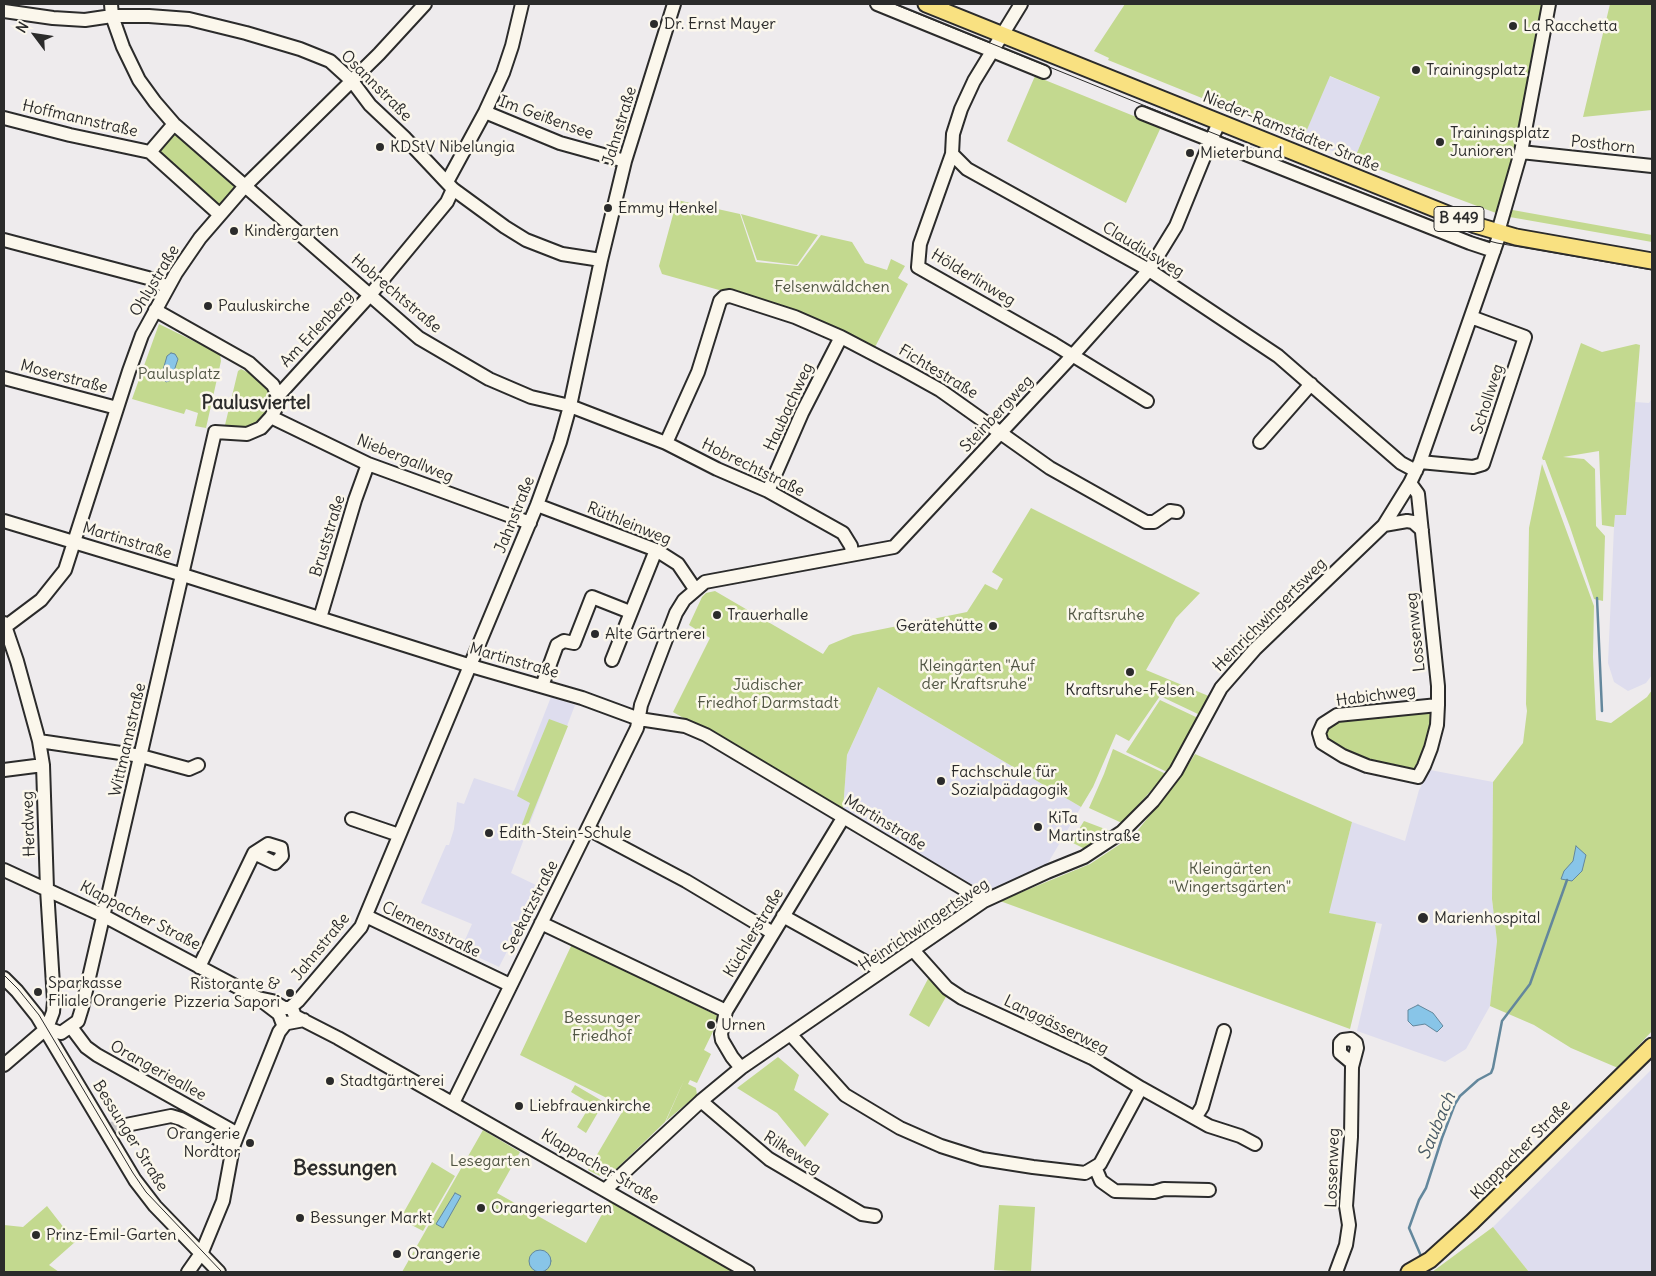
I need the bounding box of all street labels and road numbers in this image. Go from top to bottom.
street label: Osannstraße [336,46,416,126]
street label: Jahnstraße [599,84,641,168]
street label: Nieder-Ramstädter Straße [1200,88,1382,176]
street label: Im Geißensee [496,92,596,144]
street label: Hoffmannstraße [20,96,140,142]
street label: Posthorn [1570,132,1636,158]
road number: B 449 [1434,206,1484,232]
street label: Claudiusweg [1099,218,1187,282]
street label: Ohlystraße [126,242,184,320]
street label: Hölderlinweg [927,245,1019,311]
street label: Hobrechtstraße [347,251,445,337]
street label: Am Erlenberg [277,287,357,371]
street label: Fichtestraße [895,341,981,403]
street label: Moserstraße [18,356,110,398]
street label: Haubachweg [760,360,818,454]
street label: Schollweg [1468,362,1508,436]
street label: Steinbergweg [957,372,1037,456]
street label: Niebergallweg [354,431,456,487]
street label: Hobrechtstraße [698,435,808,501]
street label: Jahnstraße [491,474,539,556]
street label: Bruststraße [306,493,350,579]
street label: Rüthleinweg [584,498,674,550]
street label: Martinstraße [80,518,174,564]
street label: Heinrichwingertsweg [1209,554,1331,676]
street label: Lossenweg [1402,591,1430,673]
street label: Martinstraße [467,639,561,683]
street label: Wittmannstraße [106,681,150,799]
street label: Habichweg [1335,681,1417,711]
street label: Herdweg [18,791,40,857]
street label: Martinstraße [841,791,929,855]
street label: Seekatzstraße [499,857,563,957]
street label: Heinrichwingertsweg [855,874,993,976]
street label: Klappacher Straße [76,877,204,955]
street label: Küchlerstraße [720,885,788,981]
street label: Clemensstraße [379,898,483,962]
street label: Jahnstraße [288,909,354,985]
street label: Langgässerweg [1001,991,1111,1059]
street label: Orangerieallee [107,1037,209,1105]
street label: Bessunger Straße [88,1077,172,1195]
street label: Klappacher Straße [1467,1096,1575,1204]
street label: Klappacher Straße [538,1125,662,1209]
street label: Rilkeweg [760,1127,824,1179]
street label: Lossenweg [1322,1128,1344,1208]

